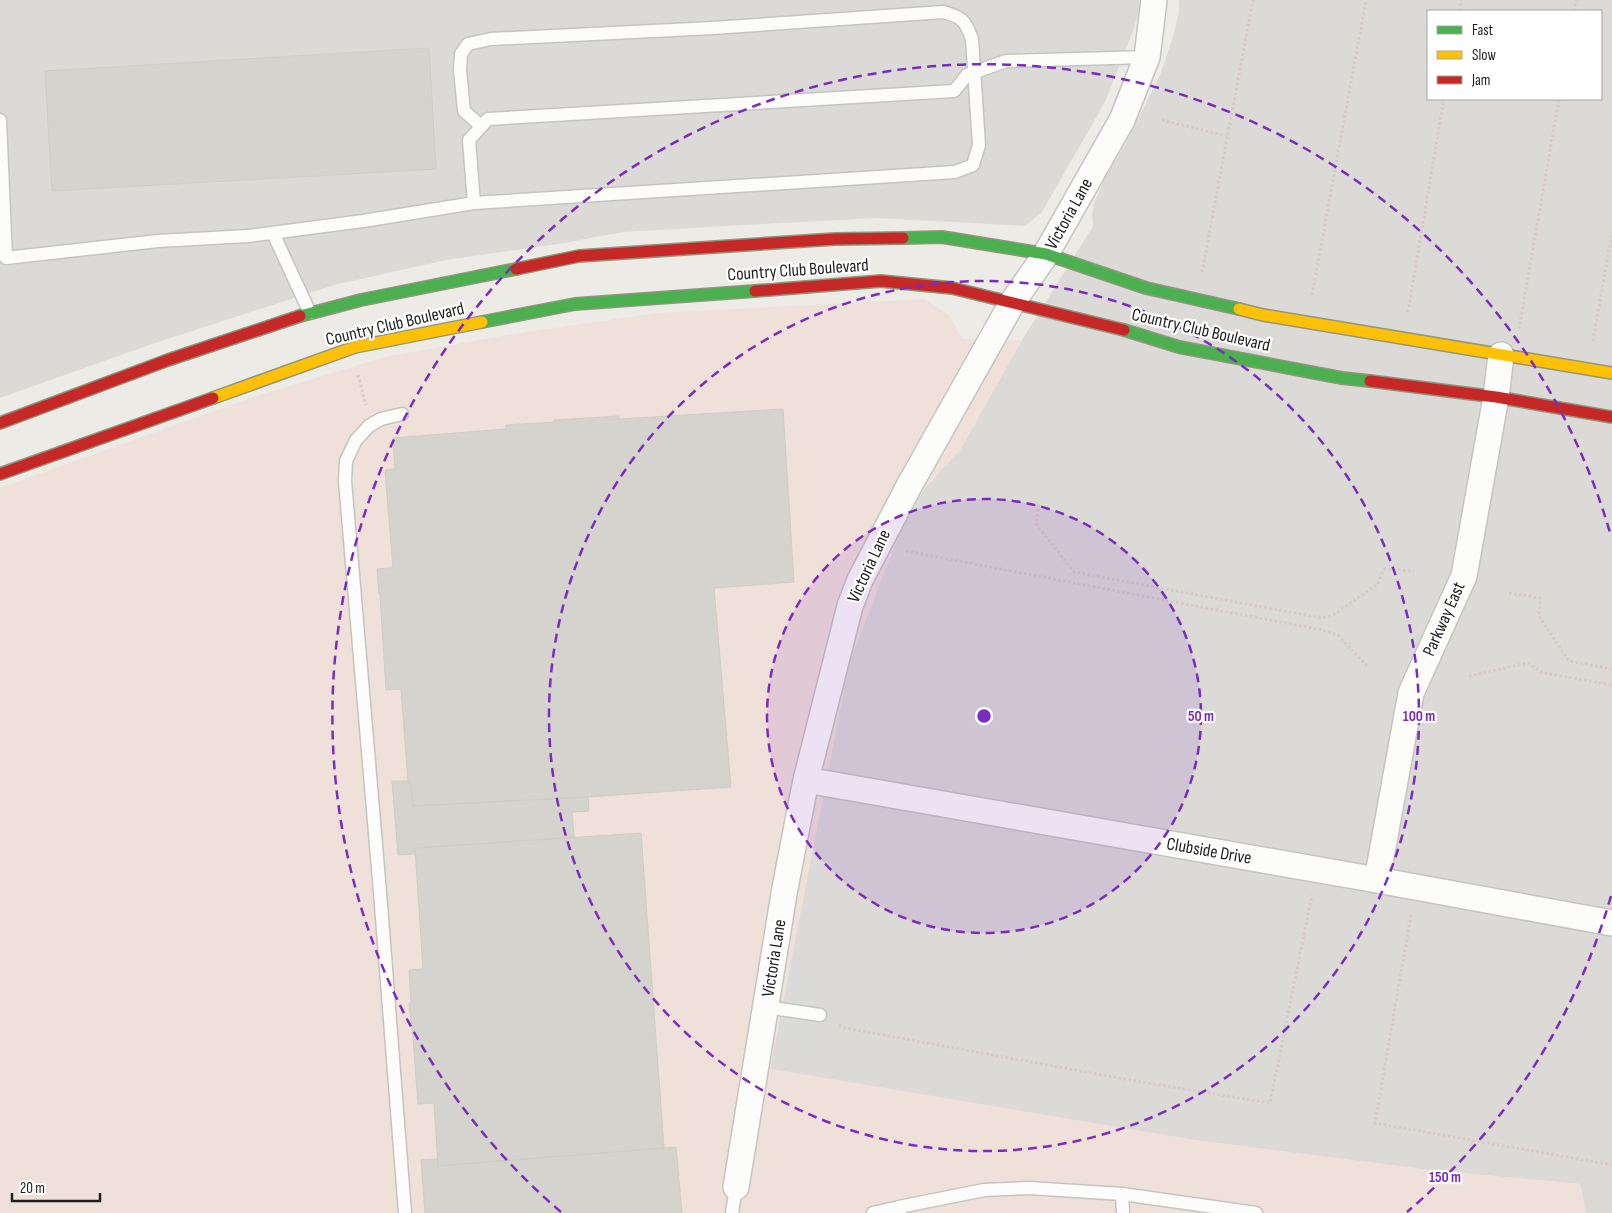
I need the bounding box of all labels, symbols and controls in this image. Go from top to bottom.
legend [1427,10,1602,100]
text: Fast [1472,21,1494,40]
text: Slow [1472,46,1496,65]
text: Jam [1471,71,1490,90]
street label: Victoria Lane [1041,175,1097,253]
street label: Country Club Boulevard [727,255,869,285]
street label: Country Club Boulevard [324,298,466,350]
street label: Country Club Boulevard [1130,304,1272,356]
street label: Victoria Lane [843,526,895,606]
street label: Parkway East [1418,578,1470,659]
centre of rings [975,707,993,725]
text: 50 m [1188,707,1214,726]
text: 100 m [1403,707,1435,726]
street label: Clubside Drive [1165,833,1253,869]
street label: Victoria Lane [758,918,790,998]
text: 150 m [1429,1168,1461,1187]
scale bar [12,1170,100,1202]
text: 20 m [20,1179,45,1198]

